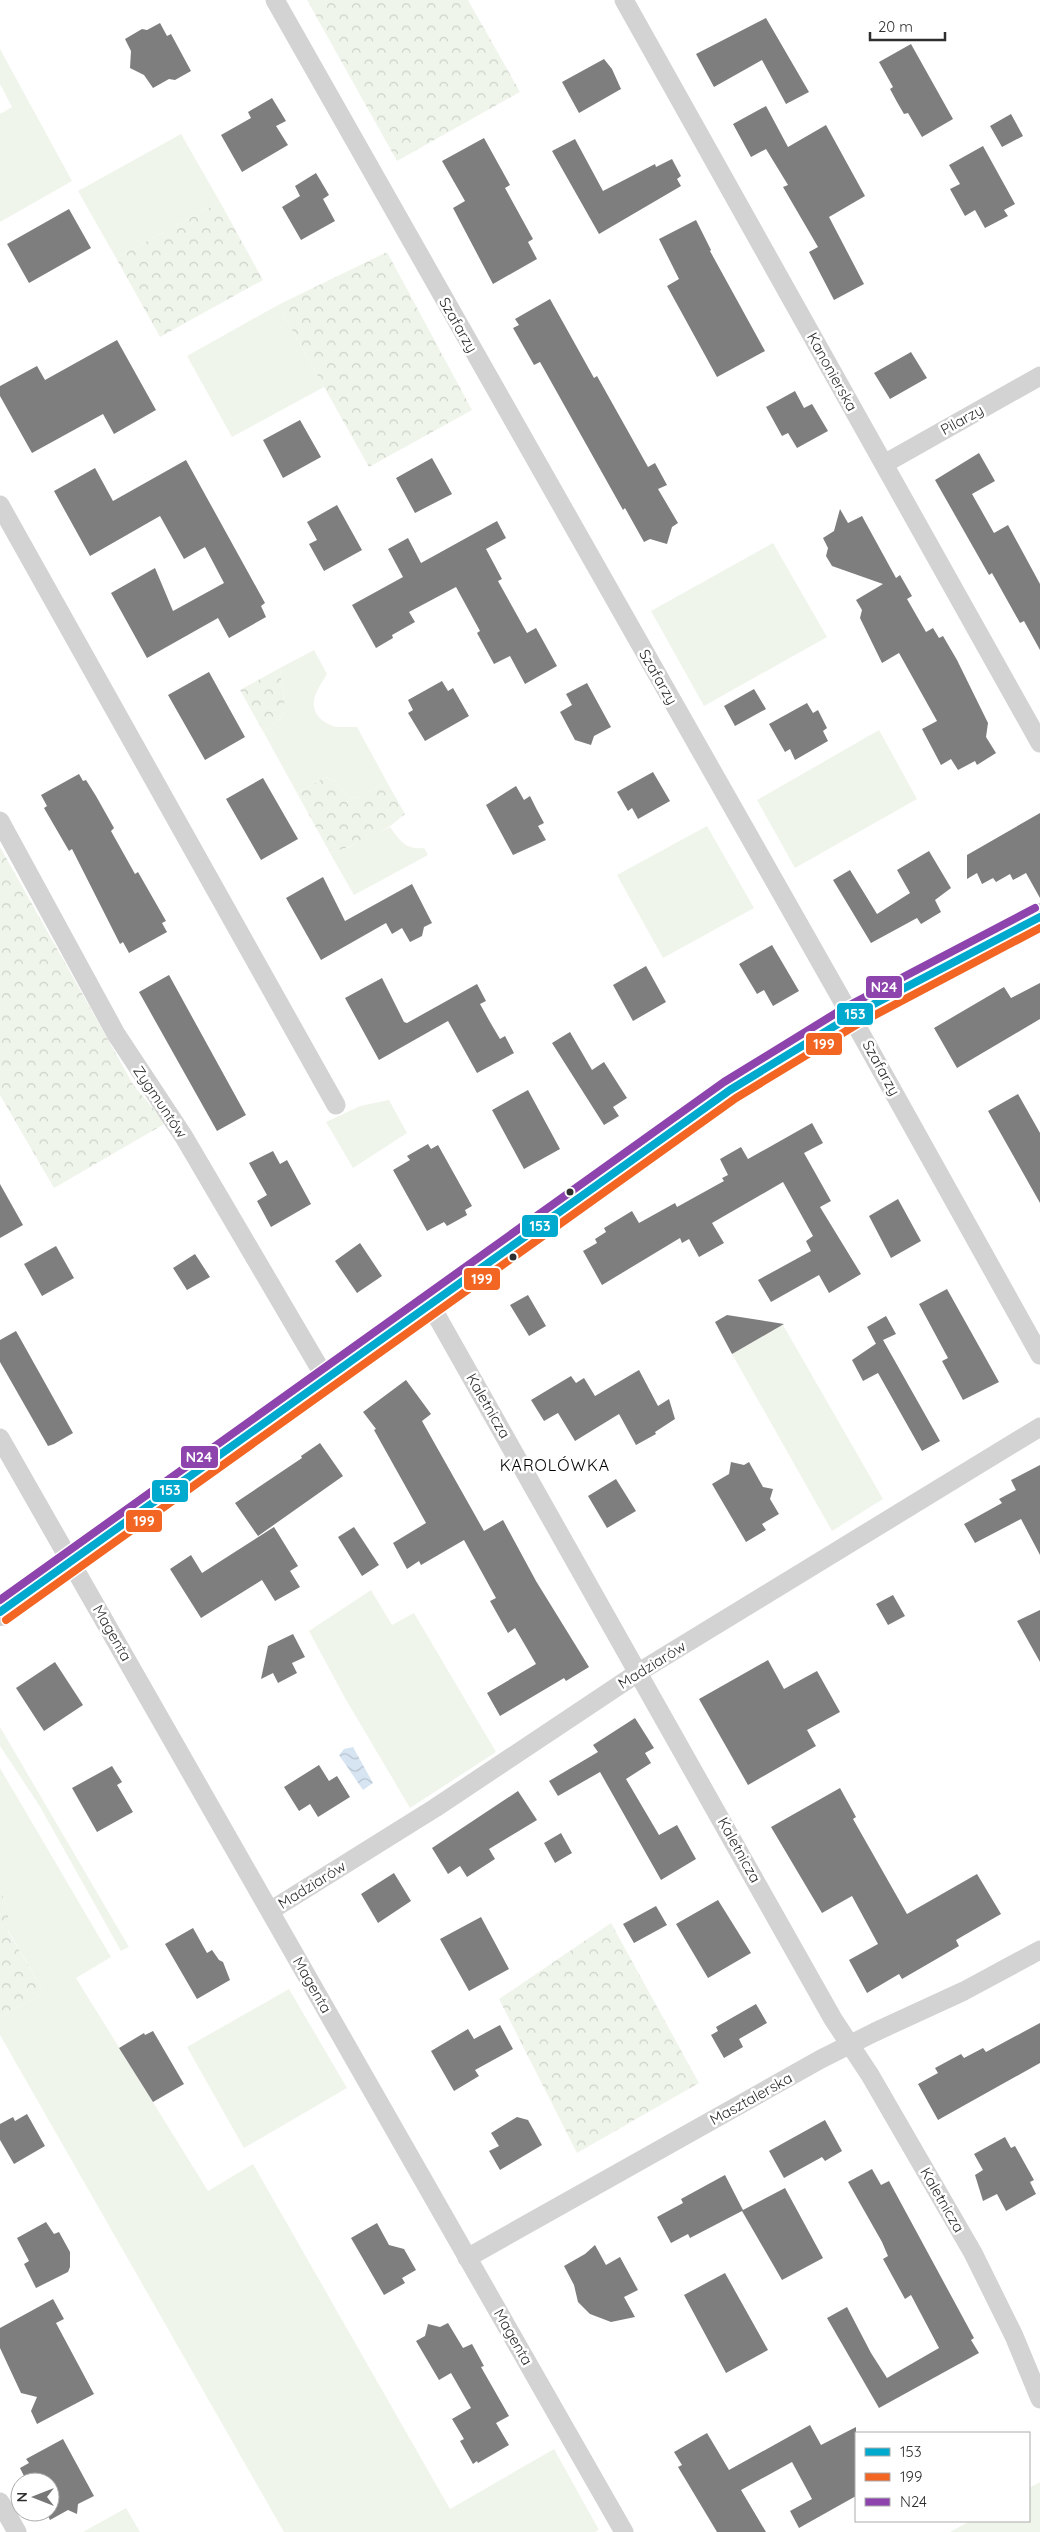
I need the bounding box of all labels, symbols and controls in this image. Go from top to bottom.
scale bar [870,10,945,42]
text: 20 m [878,17,913,36]
street label: Szafarzy [435,294,482,356]
street label: Kanonierska [803,329,862,414]
street label: Pilarzy [937,400,987,439]
street label: Szafarzy [635,646,682,708]
line badge: N24 [865,975,903,999]
text: N24 [871,978,897,996]
line badge: 153 [836,1002,874,1026]
text: 153 [844,1005,866,1023]
line badge: 199 [805,1032,843,1056]
text: 199 [813,1035,835,1053]
street label: Szafarzy [858,1037,904,1099]
street label: Zygmuntów [129,1062,192,1142]
unlabelled marker [565,1187,575,1197]
line badge: 153 [521,1214,559,1238]
text: 153 [529,1217,551,1235]
unlabelled marker [508,1252,518,1262]
line badge: 199 [463,1267,501,1291]
text: 199 [471,1270,493,1288]
street label: Kaletnicza [462,1370,515,1442]
line badge: N24 [180,1445,219,1469]
text: N24 [186,1448,212,1466]
district label: KAROLÓWKA [500,1455,610,1475]
line badge: 153 [151,1479,189,1503]
text: 153 [159,1481,181,1499]
line badge: 199 [125,1509,163,1533]
text: 199 [133,1512,155,1530]
street label: Magenta [89,1601,136,1664]
street label: Madziarów [614,1636,689,1693]
street label: Kaletnicza [714,1814,765,1886]
street label: Madziarów [274,1856,349,1913]
street label: Magenta [289,1953,336,2016]
street label: Masztalerska [706,2068,795,2129]
street label: Kaletnicza [916,2164,969,2236]
street label: Magenta [490,2305,537,2368]
legend [855,2432,1030,2522]
text: 153 [900,2442,922,2461]
text: 199 [900,2467,922,2486]
north arrow [10,2472,60,2522]
text: N [13,2492,31,2502]
text: N24 [900,2492,927,2511]

